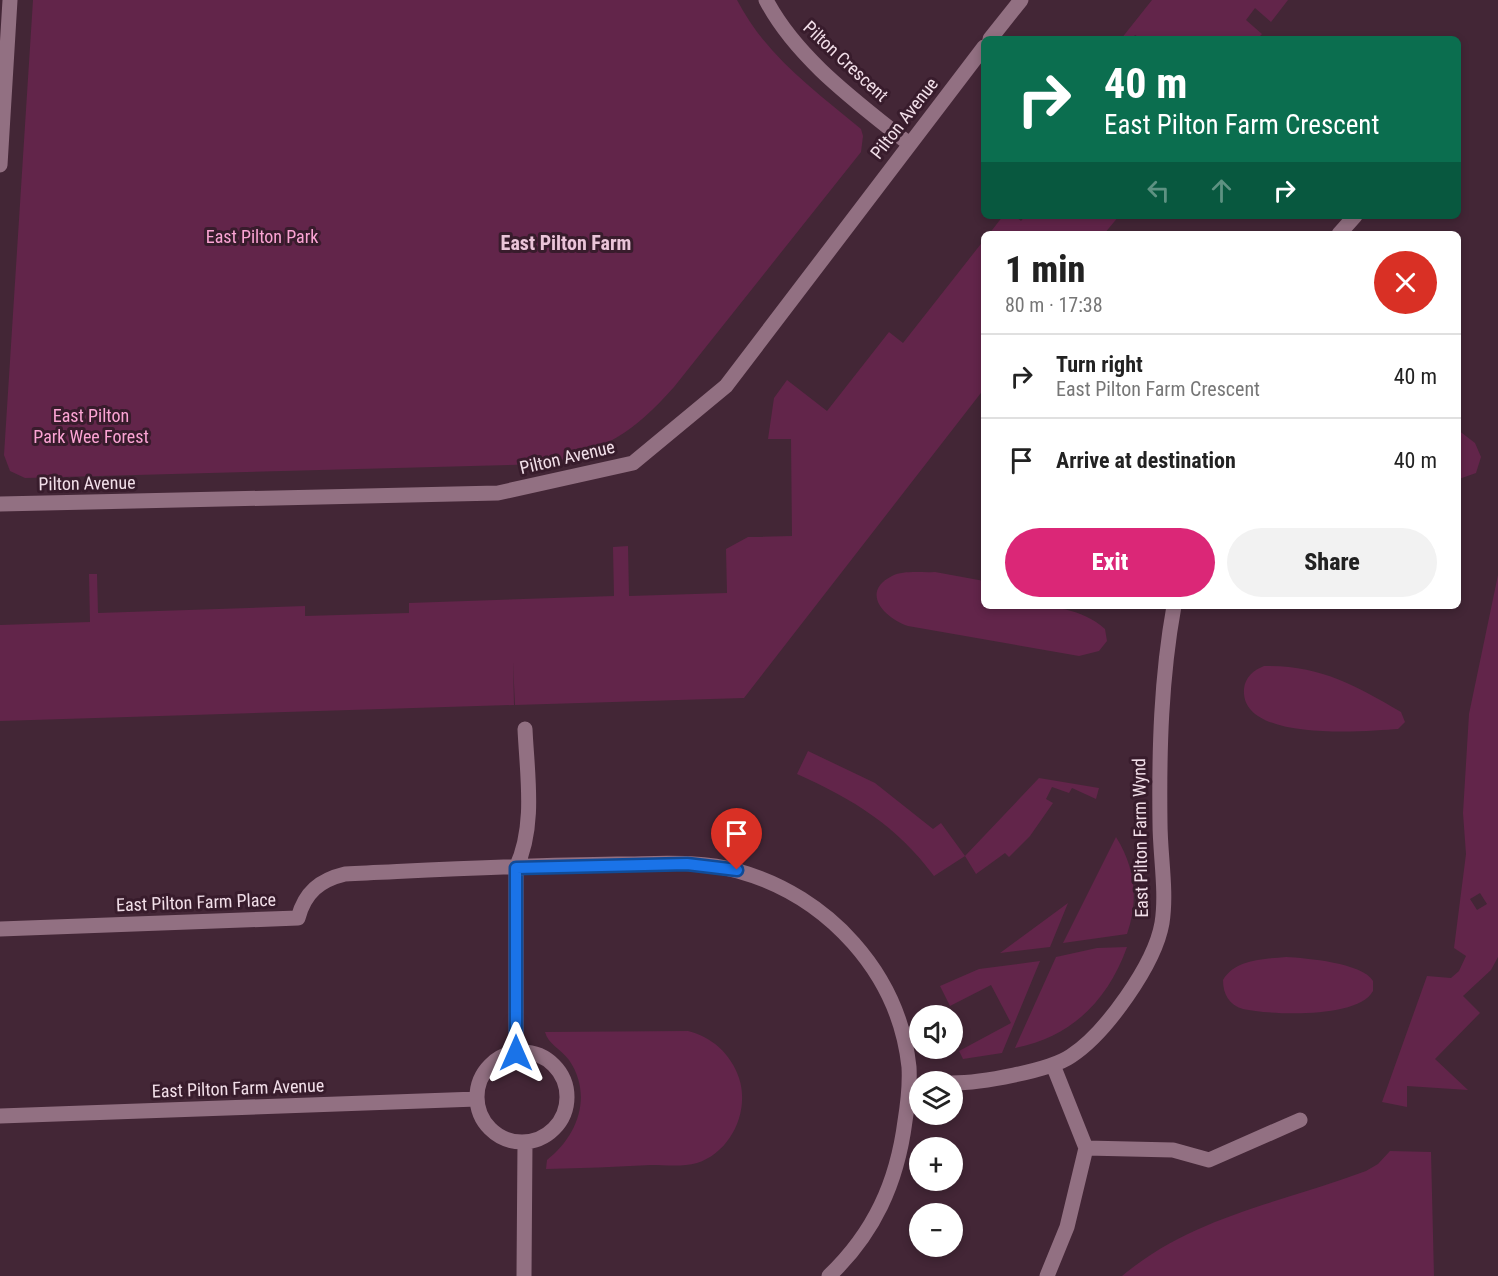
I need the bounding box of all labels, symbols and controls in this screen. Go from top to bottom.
street label: Pilton Crescent [799,16,893,106]
text: 40 m [1104,59,1187,108]
icon: right [1005,60,1083,138]
street label: Pilton Avenue [866,73,942,163]
text: East Pilton Farm Crescent [1104,109,1379,141]
icon: left [1142,174,1175,207]
icon: ahead [1205,174,1238,207]
icon: right [1268,174,1301,207]
park label: East Pilton Park [206,226,318,247]
district label: East Pilton Farm [501,231,631,255]
text: 1 min [1005,249,1085,291]
button: close [1374,251,1437,314]
text: 80 m · 17:38 [1005,293,1103,317]
text: Turn right [1056,352,1143,377]
icon: right [1005,360,1038,393]
text: 40 m [1394,364,1437,389]
text: East Pilton Farm Crescent [1056,377,1260,401]
park label: East Pilton Park Wee Forest [33,405,149,447]
street label: Pilton Avenue [517,436,617,478]
icon: arrive [1005,444,1038,477]
text: Arrive at destination [1056,448,1236,473]
text: 40 m [1394,448,1437,473]
street label: Pilton Avenue [38,472,136,494]
button: Exit [1005,528,1215,597]
button: Share [1227,528,1437,597]
street label: East Pilton Farm Wynd [1128,758,1152,918]
pin [711,808,762,870]
icon: arrive [720,817,753,850]
street label: East Pilton Farm Place [116,889,276,915]
map controls [909,1005,963,1257]
button: sound [909,1005,963,1059]
position arrow [484,1021,548,1085]
button: layers [909,1071,963,1125]
street label: East Pilton Farm Avenue [151,1074,325,1102]
button: + [909,1137,963,1191]
button: − [909,1203,963,1257]

